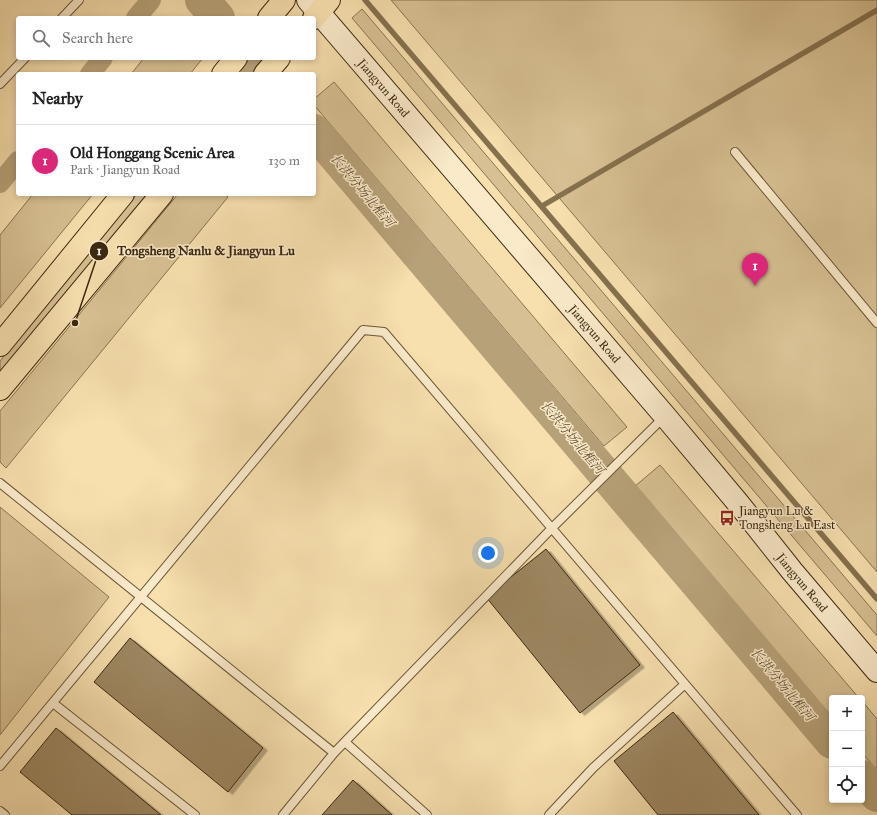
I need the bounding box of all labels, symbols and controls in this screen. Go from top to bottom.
search box [16,16,316,60]
icon: search [30,27,52,49]
text: Search here [62,29,133,47]
street label: Jiangyun Road [353,55,412,120]
text: Nearby [32,88,83,109]
text: Old Honggang Scenic Area [70,144,235,162]
water label: 长洪分场北框河 [327,151,399,232]
text: 1 [42,153,48,169]
text: 130 m [268,153,300,169]
text: Park · Jiangyun Road [70,162,180,178]
callout: Tongsheng Nanlu & Jiangyun Lu [89,238,303,263]
text: Tongsheng Nanlu & Jiangyun Lu [116,243,295,259]
text: 1 [97,244,102,258]
pin: 1 [742,253,768,286]
street label: Jiangyun Road [564,300,623,366]
water label: 长洪分场北框河 [537,398,609,479]
place label: Jiangyun Lu & Tongsheng Lu East [737,504,836,533]
bus stop icon: Jiangyun Lu & Tongsheng Lu East [718,509,736,527]
your location [478,543,498,563]
street label: Jiangyun Road [772,549,831,615]
water label: 长洪分场北框河 [747,645,819,726]
map controls [829,695,865,803]
button: + [829,695,865,731]
button: − [829,731,865,767]
button: locate [829,767,865,803]

